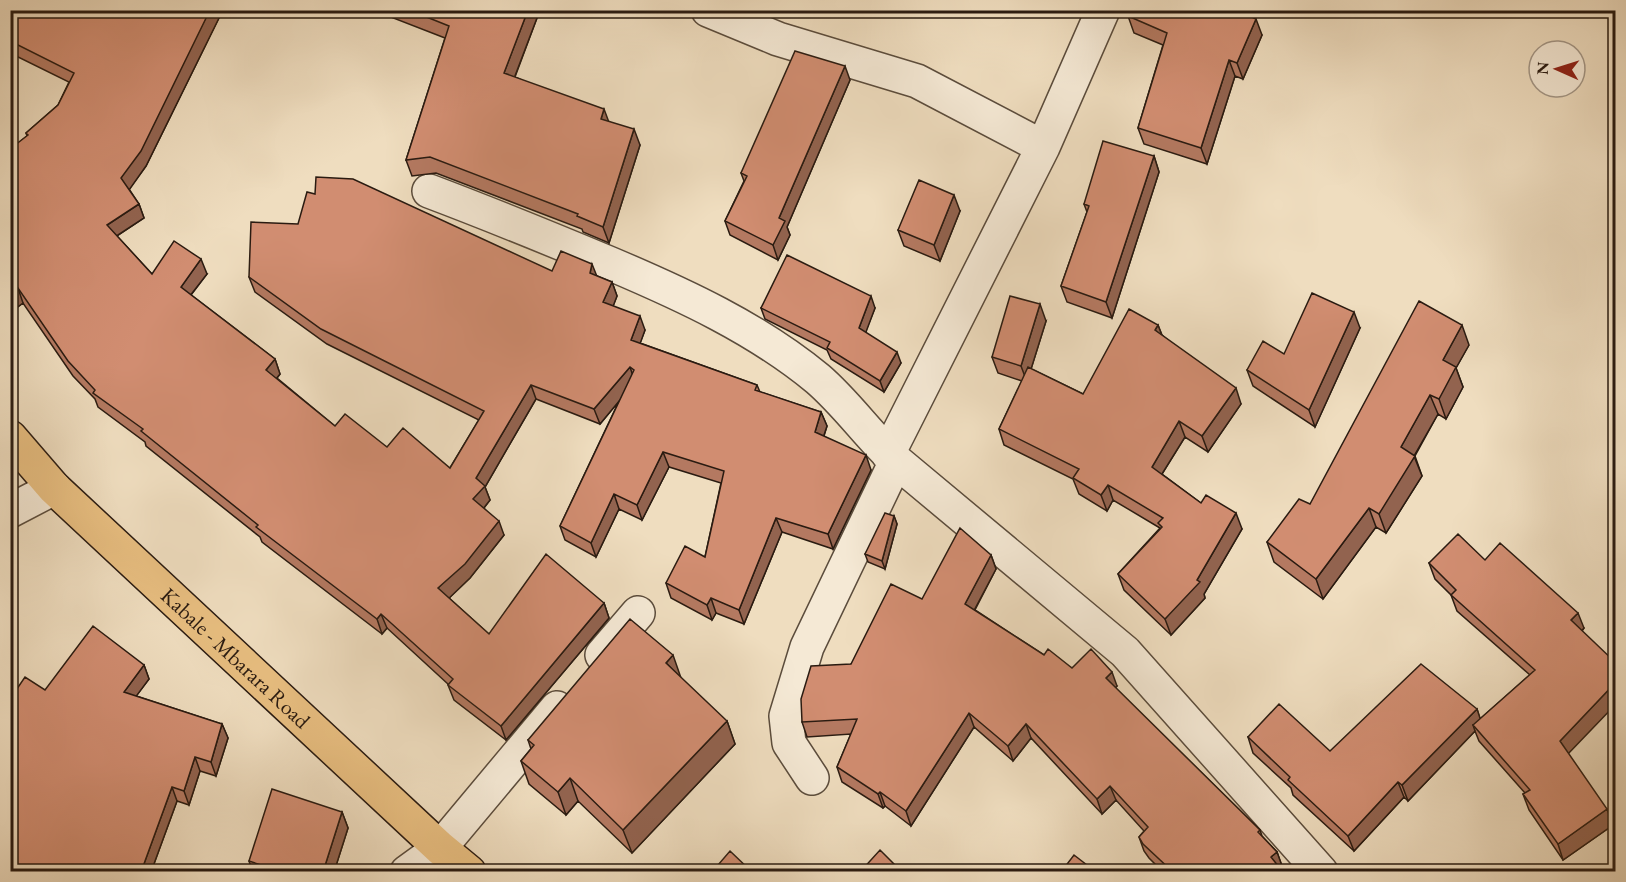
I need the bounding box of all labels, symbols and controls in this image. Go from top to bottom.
north arrow [1527,39,1587,99]
text: N [1532,61,1553,75]
street label: Kabale - Mbarara Road [155,581,317,735]

